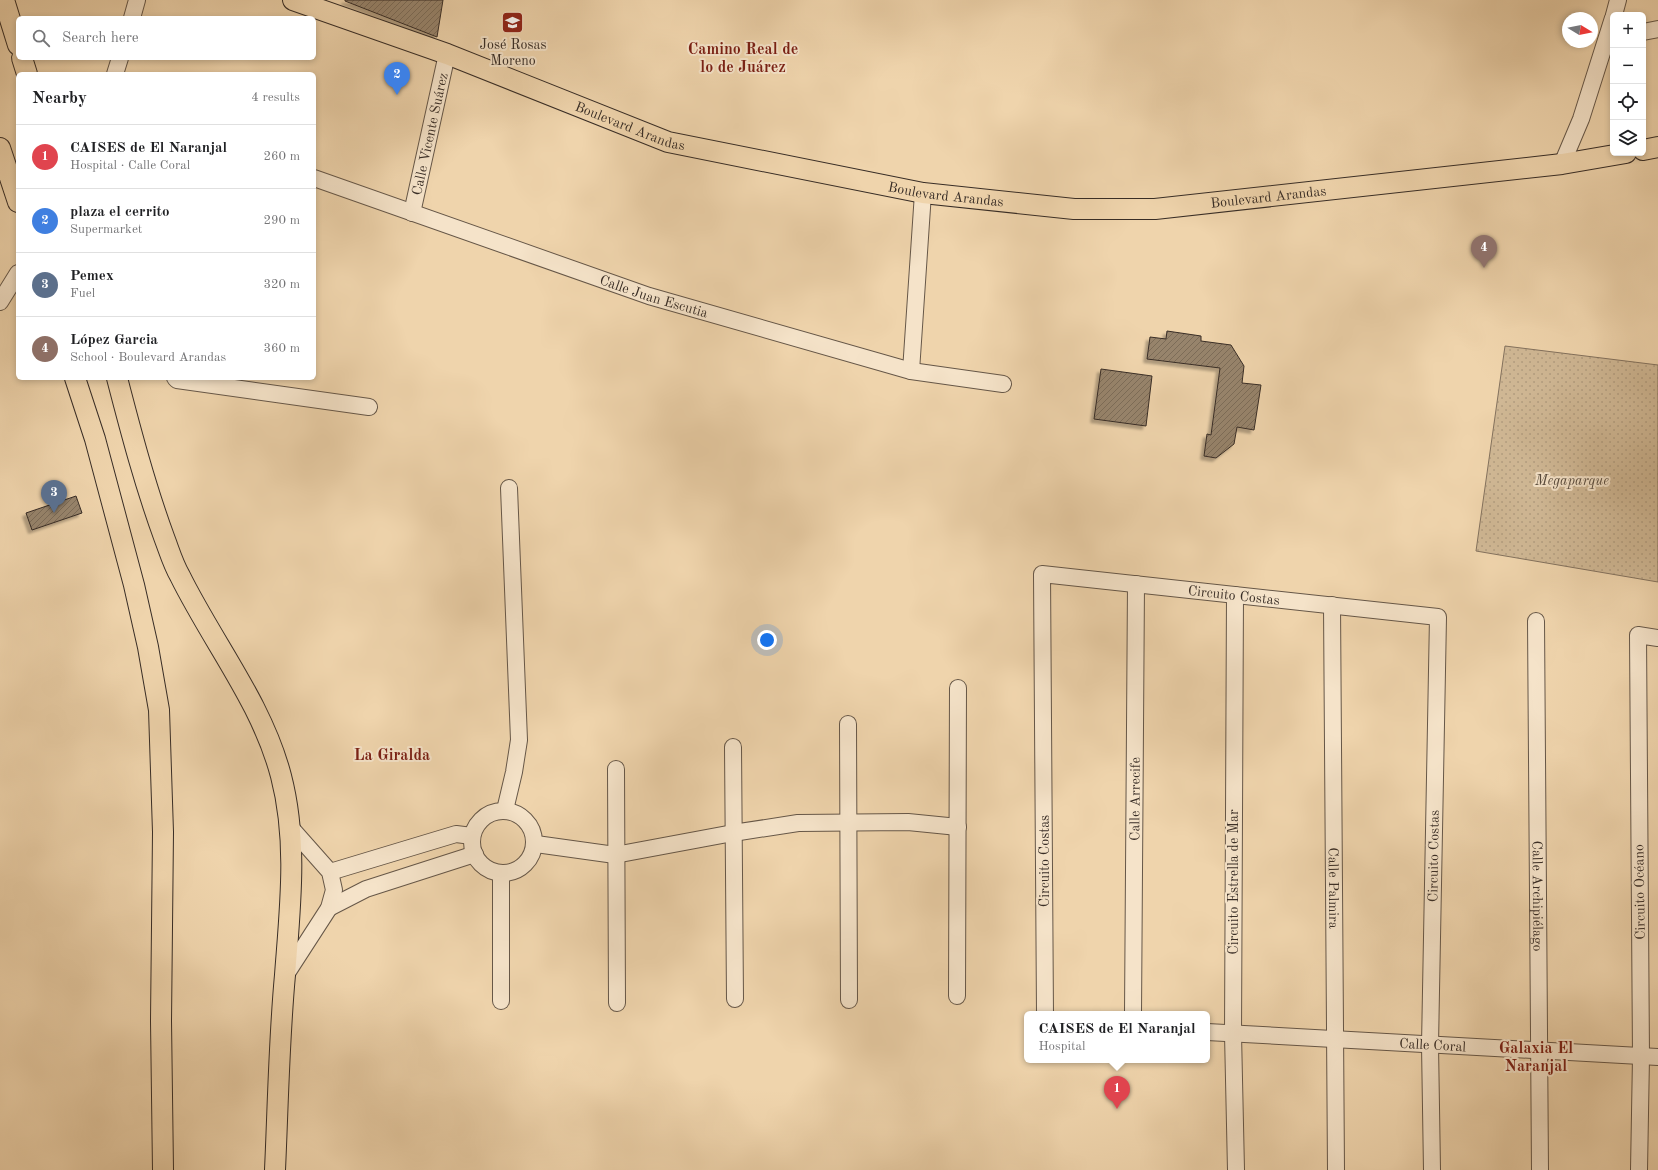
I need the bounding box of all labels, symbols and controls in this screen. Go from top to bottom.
school or university icon: José Rosas Moreno [500,9,526,35]
north arrow [1562,12,1598,48]
map controls [1610,12,1646,156]
button: + [1610,12,1646,48]
search box [16,16,316,60]
icon: search [30,27,52,49]
text: Search here [62,31,139,46]
place label: José Rosas Moreno [480,38,546,68]
district label: Camino Real de lo de Juárez [688,42,798,76]
button: − [1610,48,1646,84]
pin: 2 [384,62,410,95]
street label: Calle Vicente Suárez [410,72,451,197]
button: locate [1610,84,1646,120]
text: Nearby [32,90,87,107]
text: 4 results [251,91,300,104]
street label: Boulevard Arandas [573,100,686,153]
button: layers [1610,120,1646,156]
text: CAISES de El Naranjal [70,141,227,156]
text: 1 [41,150,49,163]
text: 260 m [263,150,300,163]
text: Hospital · Calle Coral [70,159,190,172]
street label: Boulevard Arandas [887,180,1004,210]
street label: Boulevard Arandas [1210,184,1327,211]
text: plaza el cerrito [70,205,170,220]
text: 2 [41,214,49,227]
text: 290 m [263,214,300,227]
text: Supermarket [70,223,142,236]
pin: 4 [1471,235,1497,268]
text: Pemex [70,269,114,284]
street label: Calle Juan Escutia [598,273,710,321]
text: 3 [41,278,49,291]
text: 320 m [263,278,300,291]
text: Fuel [70,287,95,300]
text: López Garcia [70,333,158,348]
text: 4 [41,342,49,355]
text: 360 m [263,342,300,355]
text: School · Boulevard Arandas [70,351,226,364]
park label: Megaparque [1534,474,1609,489]
pin: 3 [41,480,67,513]
street label: Circuito Costas [1187,584,1280,608]
your location [757,630,777,650]
district label: La Giralda [354,748,430,764]
street label: Calle Arrecife [1128,757,1143,841]
street label: Circuito Estrella de Mar [1227,809,1241,955]
street label: Circuito Costas [1426,810,1442,902]
street label: Circuito Costas [1038,815,1052,907]
street label: Calle Archipiélago [1530,840,1544,952]
street label: Circuito Océano [1632,844,1648,940]
street label: Calle Palmira [1326,847,1340,929]
popup [1024,1011,1210,1063]
text: CAISES de El Naranjal [1038,1022,1196,1037]
street label: Calle Coral [1399,1037,1467,1054]
text: Hospital [1038,1040,1085,1053]
district label: Galaxia El Naranjal [1499,1041,1573,1075]
pin: 1 [1104,1076,1130,1109]

